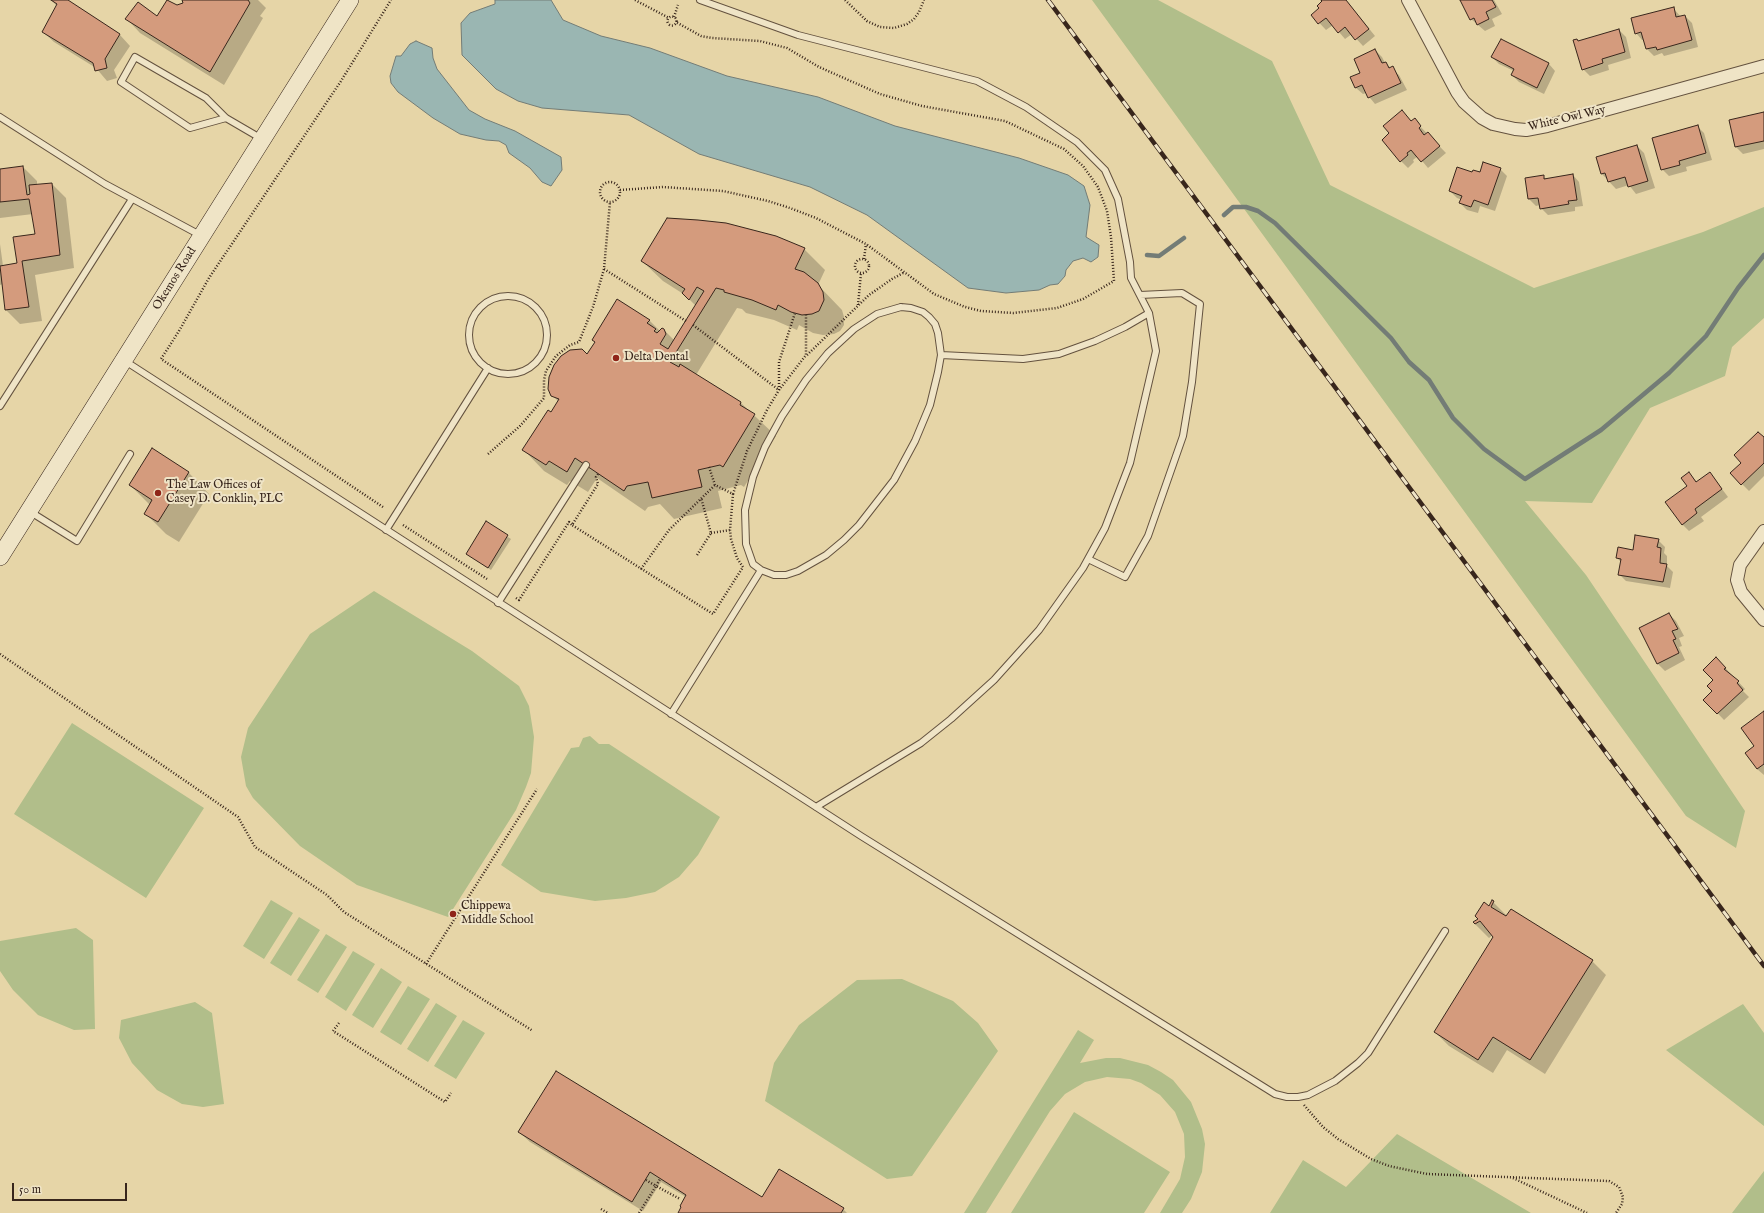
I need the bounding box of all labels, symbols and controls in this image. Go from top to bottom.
street label: White Owl Way [1527,103,1607,135]
street label: Okemos Road [150,245,200,313]
place label: Delta Dental [624,351,688,365]
marker: Delta Dental [611,353,621,363]
place label: The Law Offices of Casey D. Conklin, PLC [166,479,283,507]
marker: The Law Offices of Casey D. Conklin, PLC [153,488,163,498]
place label: Chippewa Middle School [461,900,533,928]
marker: Chippewa Middle School [448,909,458,919]
scale bar [14,1175,129,1201]
text: 50 m [19,1182,41,1197]

